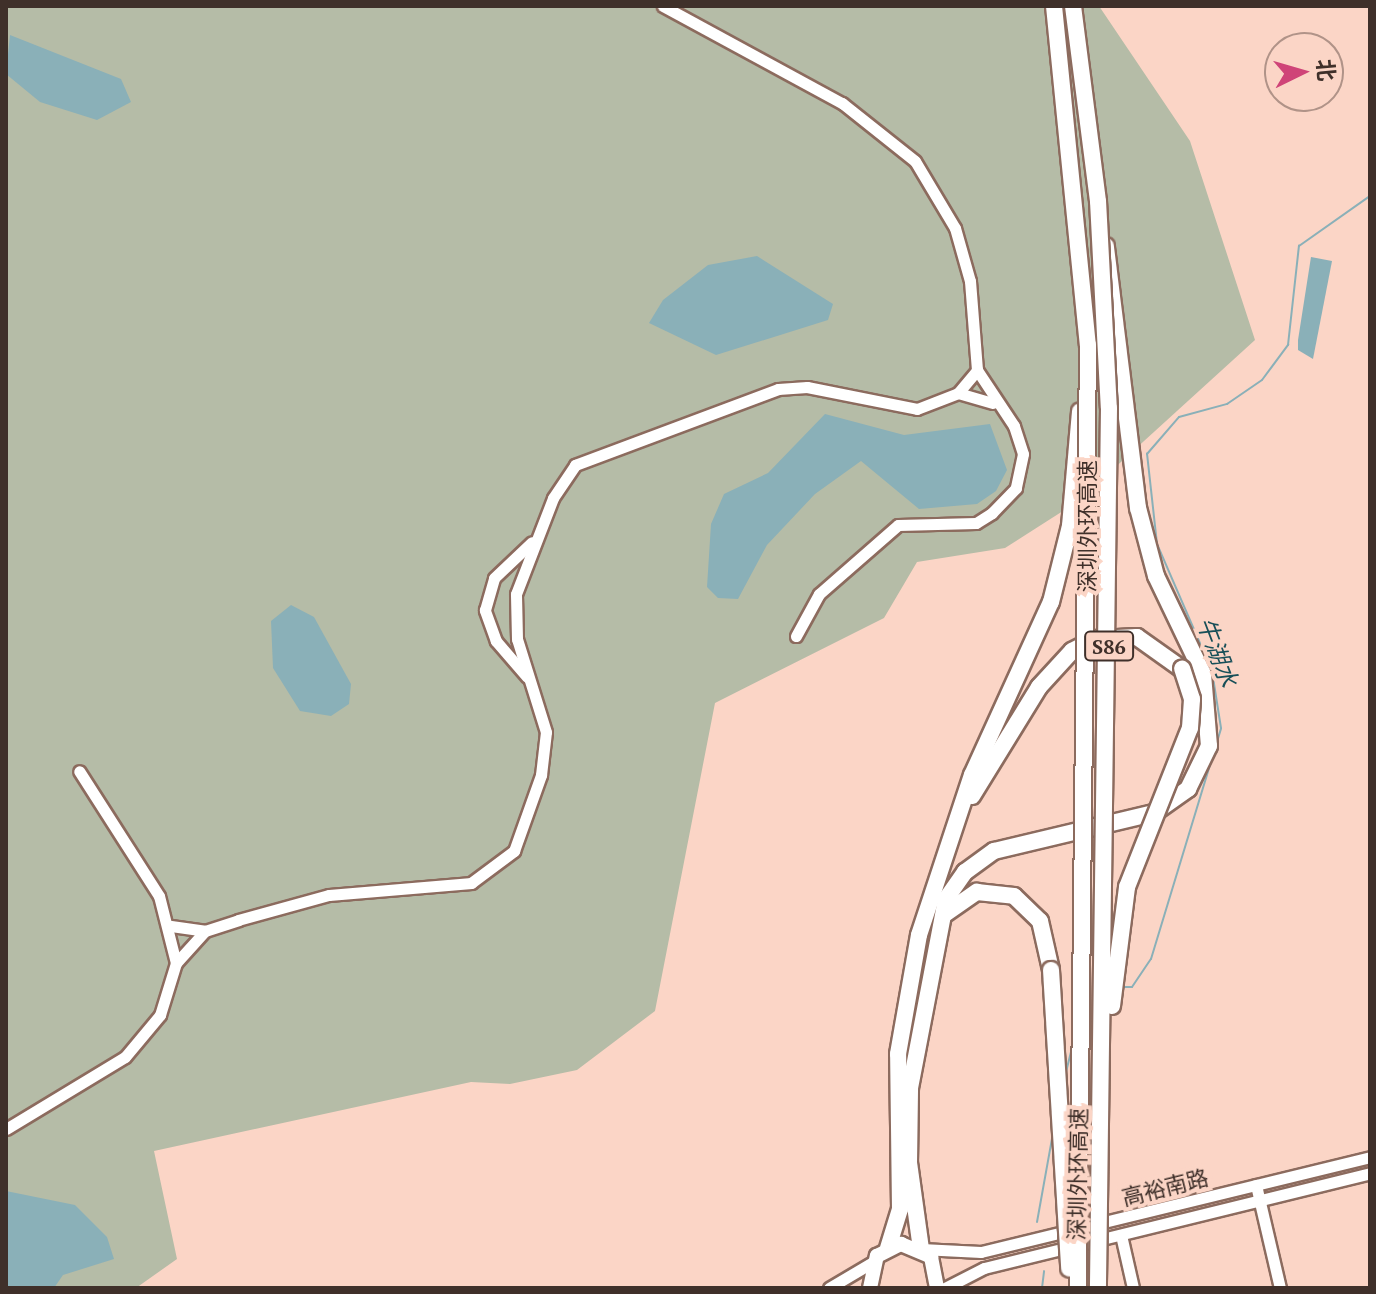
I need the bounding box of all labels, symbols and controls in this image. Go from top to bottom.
north arrow [1264,32,1344,112]
text: 北 [1311,58,1342,82]
street label: 深圳外环高速 [1074,460,1100,592]
water label: 牛湖水 [1191,613,1243,691]
road number: S86 [1083,630,1135,662]
street label: 深圳外环高速 [1063,1108,1091,1240]
street label: 高裕南路 [1119,1164,1211,1210]

